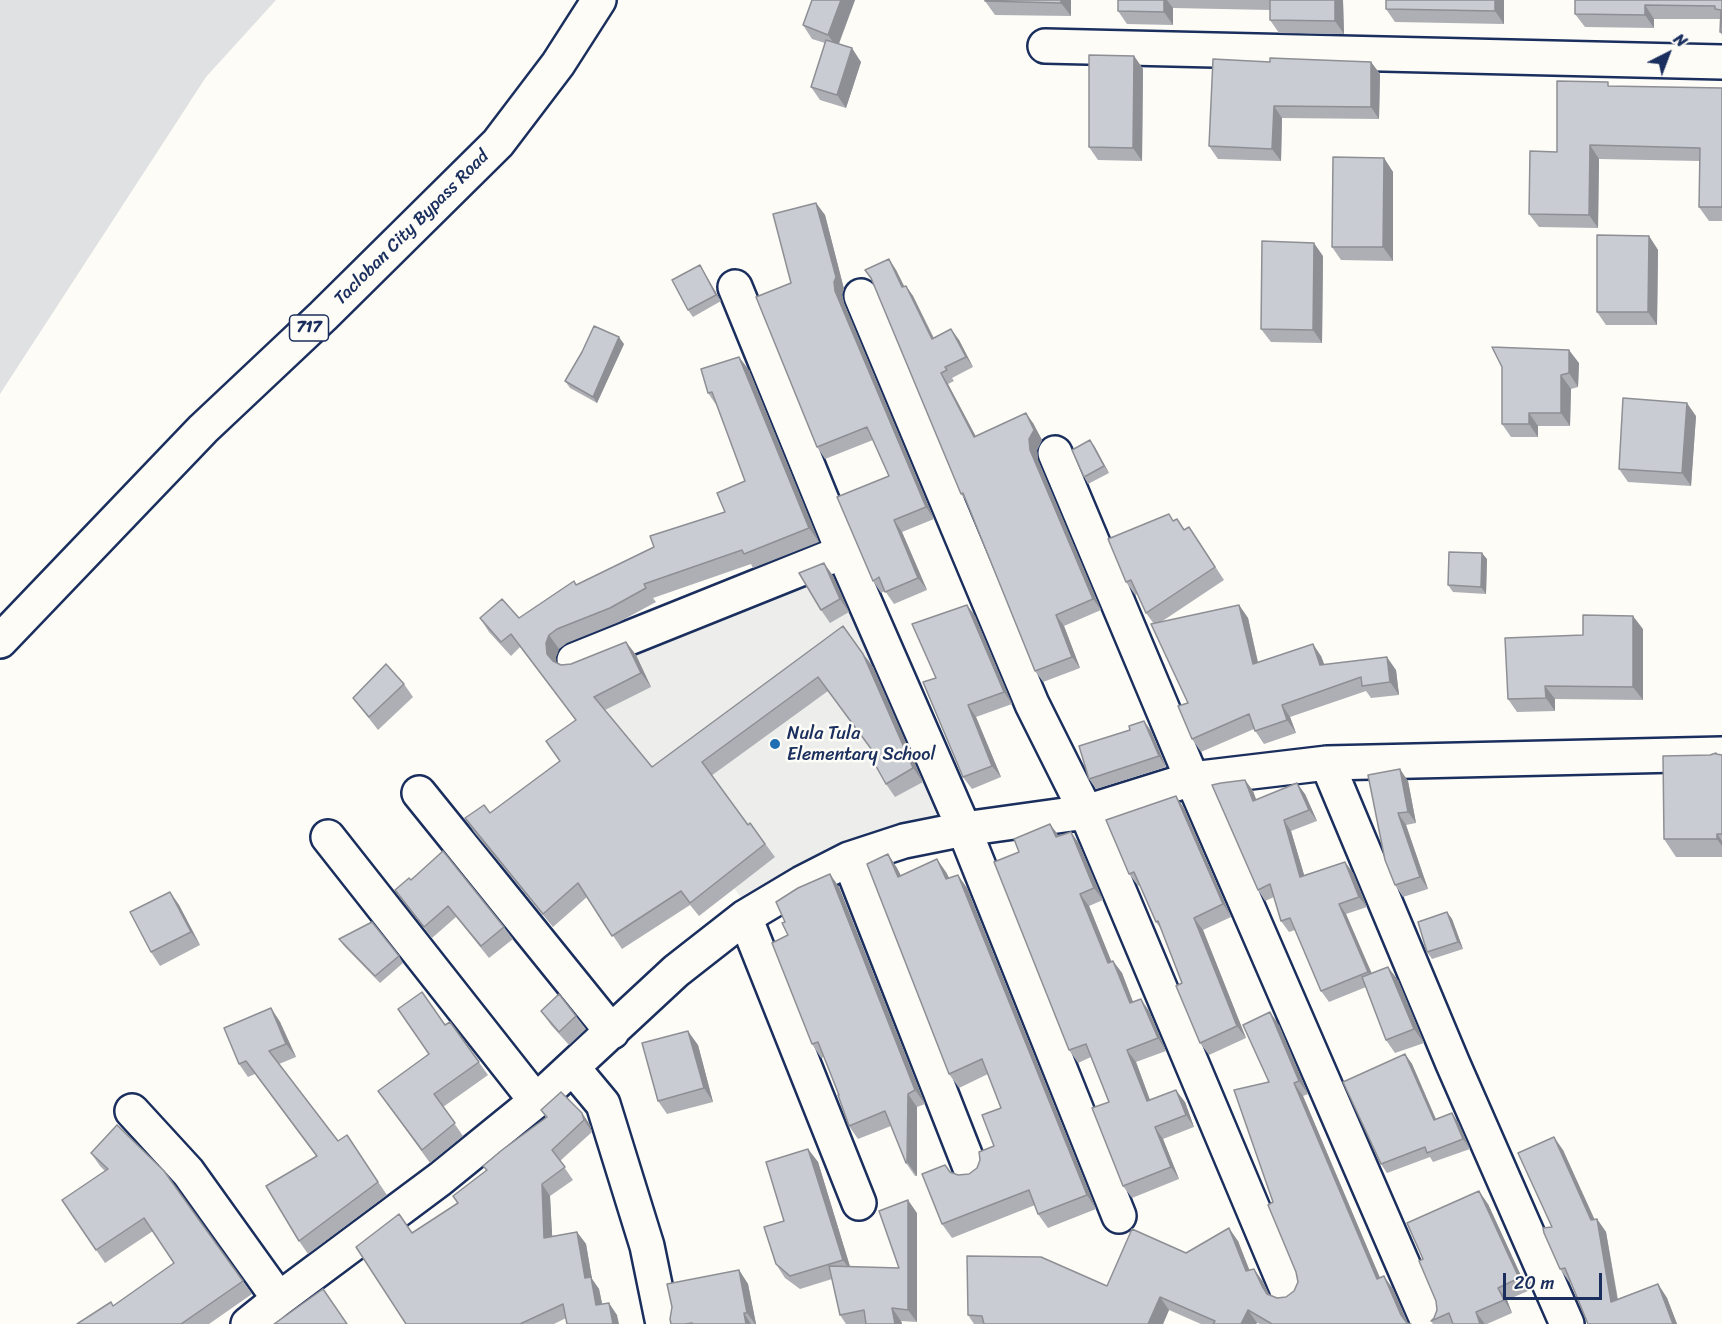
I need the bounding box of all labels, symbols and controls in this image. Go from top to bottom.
north arrow [1638,24,1698,84]
text: N [1667,26,1694,55]
street label: Tacloban City Bypass Road [330,146,494,310]
road number: 717 [290,315,328,341]
place label: Nula Tula Elementary School [787,723,936,766]
marker: Nula Tula Elementary School [768,737,782,751]
scale bar [1506,1261,1605,1299]
text: 20 m [1514,1267,1554,1299]

